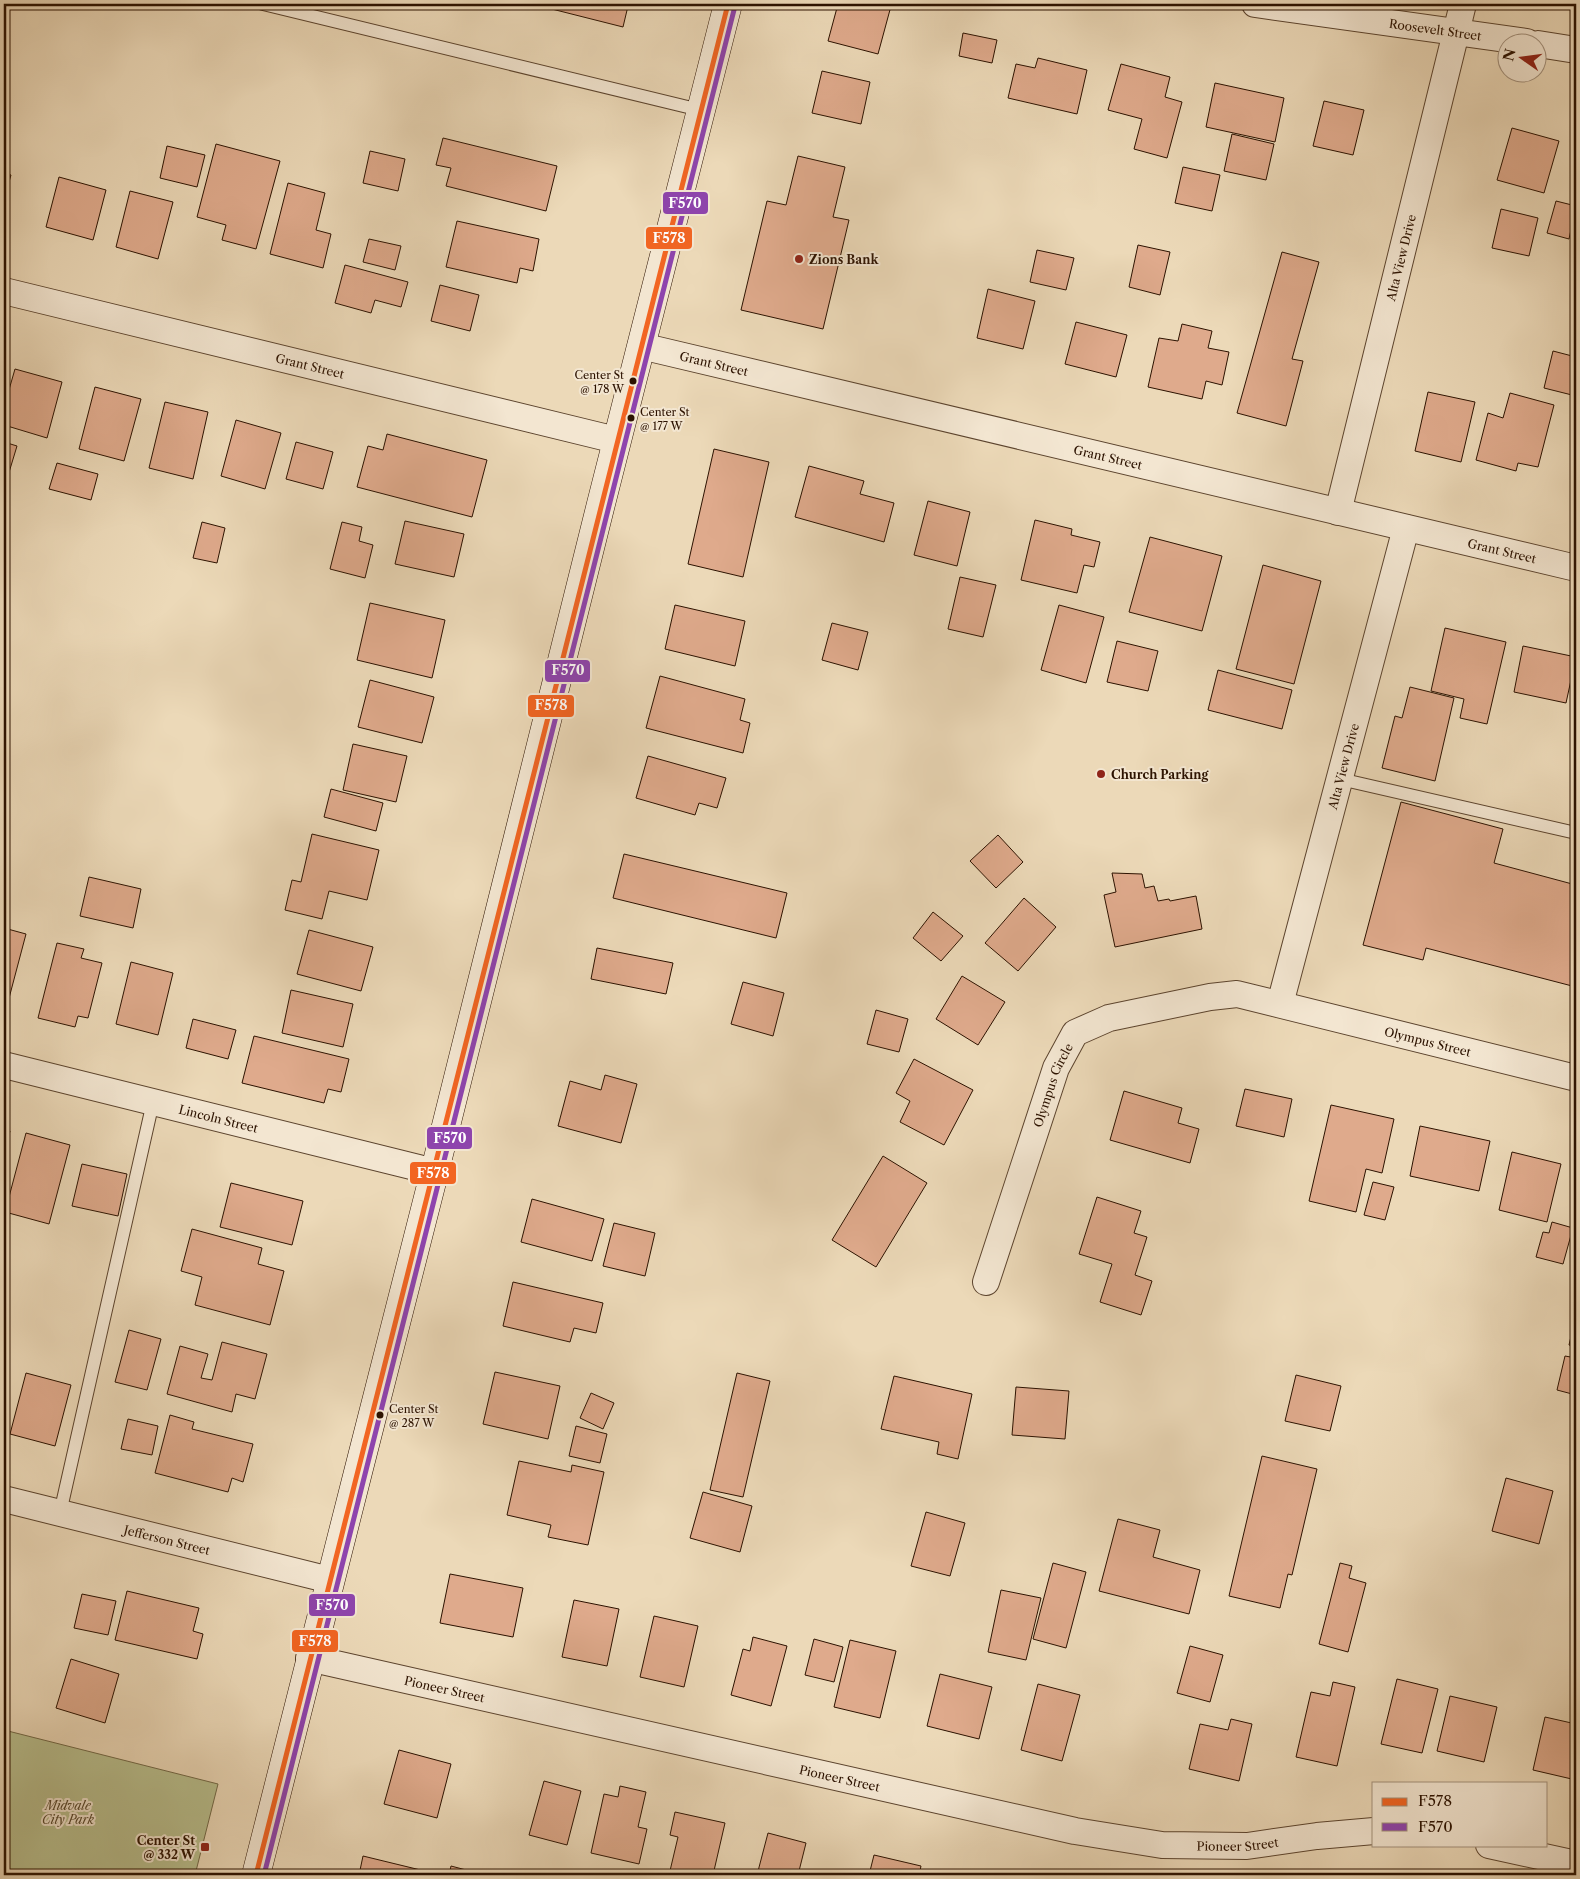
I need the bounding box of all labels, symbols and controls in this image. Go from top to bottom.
street label: Roosevelt Street [1388,15,1483,43]
north arrow [1498,32,1548,82]
text: N [1499,47,1520,63]
line badge: F570 [662,191,709,215]
text: F570 [668,194,702,212]
street label: Alta View Drive [1383,213,1419,303]
line badge: F578 [645,226,693,250]
text: F578 [652,229,686,247]
place label: Zions Bank [809,252,879,267]
marker: Zions Bank [793,253,805,265]
street label: Grant Street [678,348,751,379]
street label: Grant Street [274,350,347,381]
place label: Center St @ 178 W [575,368,625,396]
marker: Center St @ 178 W [628,376,638,386]
place label: Center St @ 177 W [640,405,690,433]
marker: Center St @ 177 W [626,413,636,423]
street label: Grant Street [1072,441,1145,472]
street label: Grant Street [1466,535,1539,566]
line badge: F570 [544,659,591,683]
text: F570 [551,661,585,679]
line badge: F578 [527,694,575,718]
text: F578 [534,696,568,714]
street label: Alta View Drive [1324,721,1362,812]
place label: Church Parking [1111,767,1210,782]
marker: Church Parking [1095,768,1107,780]
street label: Olympus Street [1383,1023,1473,1059]
street label: Olympus Circle [1030,1040,1076,1129]
street label: Lincoln Street [177,1101,260,1135]
line badge: F570 [426,1126,473,1150]
text: F570 [433,1129,467,1147]
line badge: F578 [409,1161,457,1185]
text: F578 [416,1164,450,1182]
place label: Center St @ 287 W [389,1402,439,1430]
marker: Center St @ 287 W [375,1410,385,1420]
street label: Jefferson Street [121,1521,212,1558]
line badge: F570 [308,1593,356,1617]
text: F570 [315,1596,349,1614]
line badge: F578 [291,1629,339,1653]
text: F578 [298,1632,332,1650]
street label: Pioneer Street [403,1672,487,1705]
street label: Pioneer Street [798,1761,882,1794]
legend [1372,1782,1548,1846]
text: F578 [1418,1791,1452,1810]
park label: Midvale City Park [42,1798,95,1827]
text: F570 [1418,1817,1453,1836]
place label: Center St @ 332 W [137,1833,196,1862]
street label: Pioneer Street [1196,1834,1280,1854]
marker: Center St @ 332 W [199,1841,211,1853]

